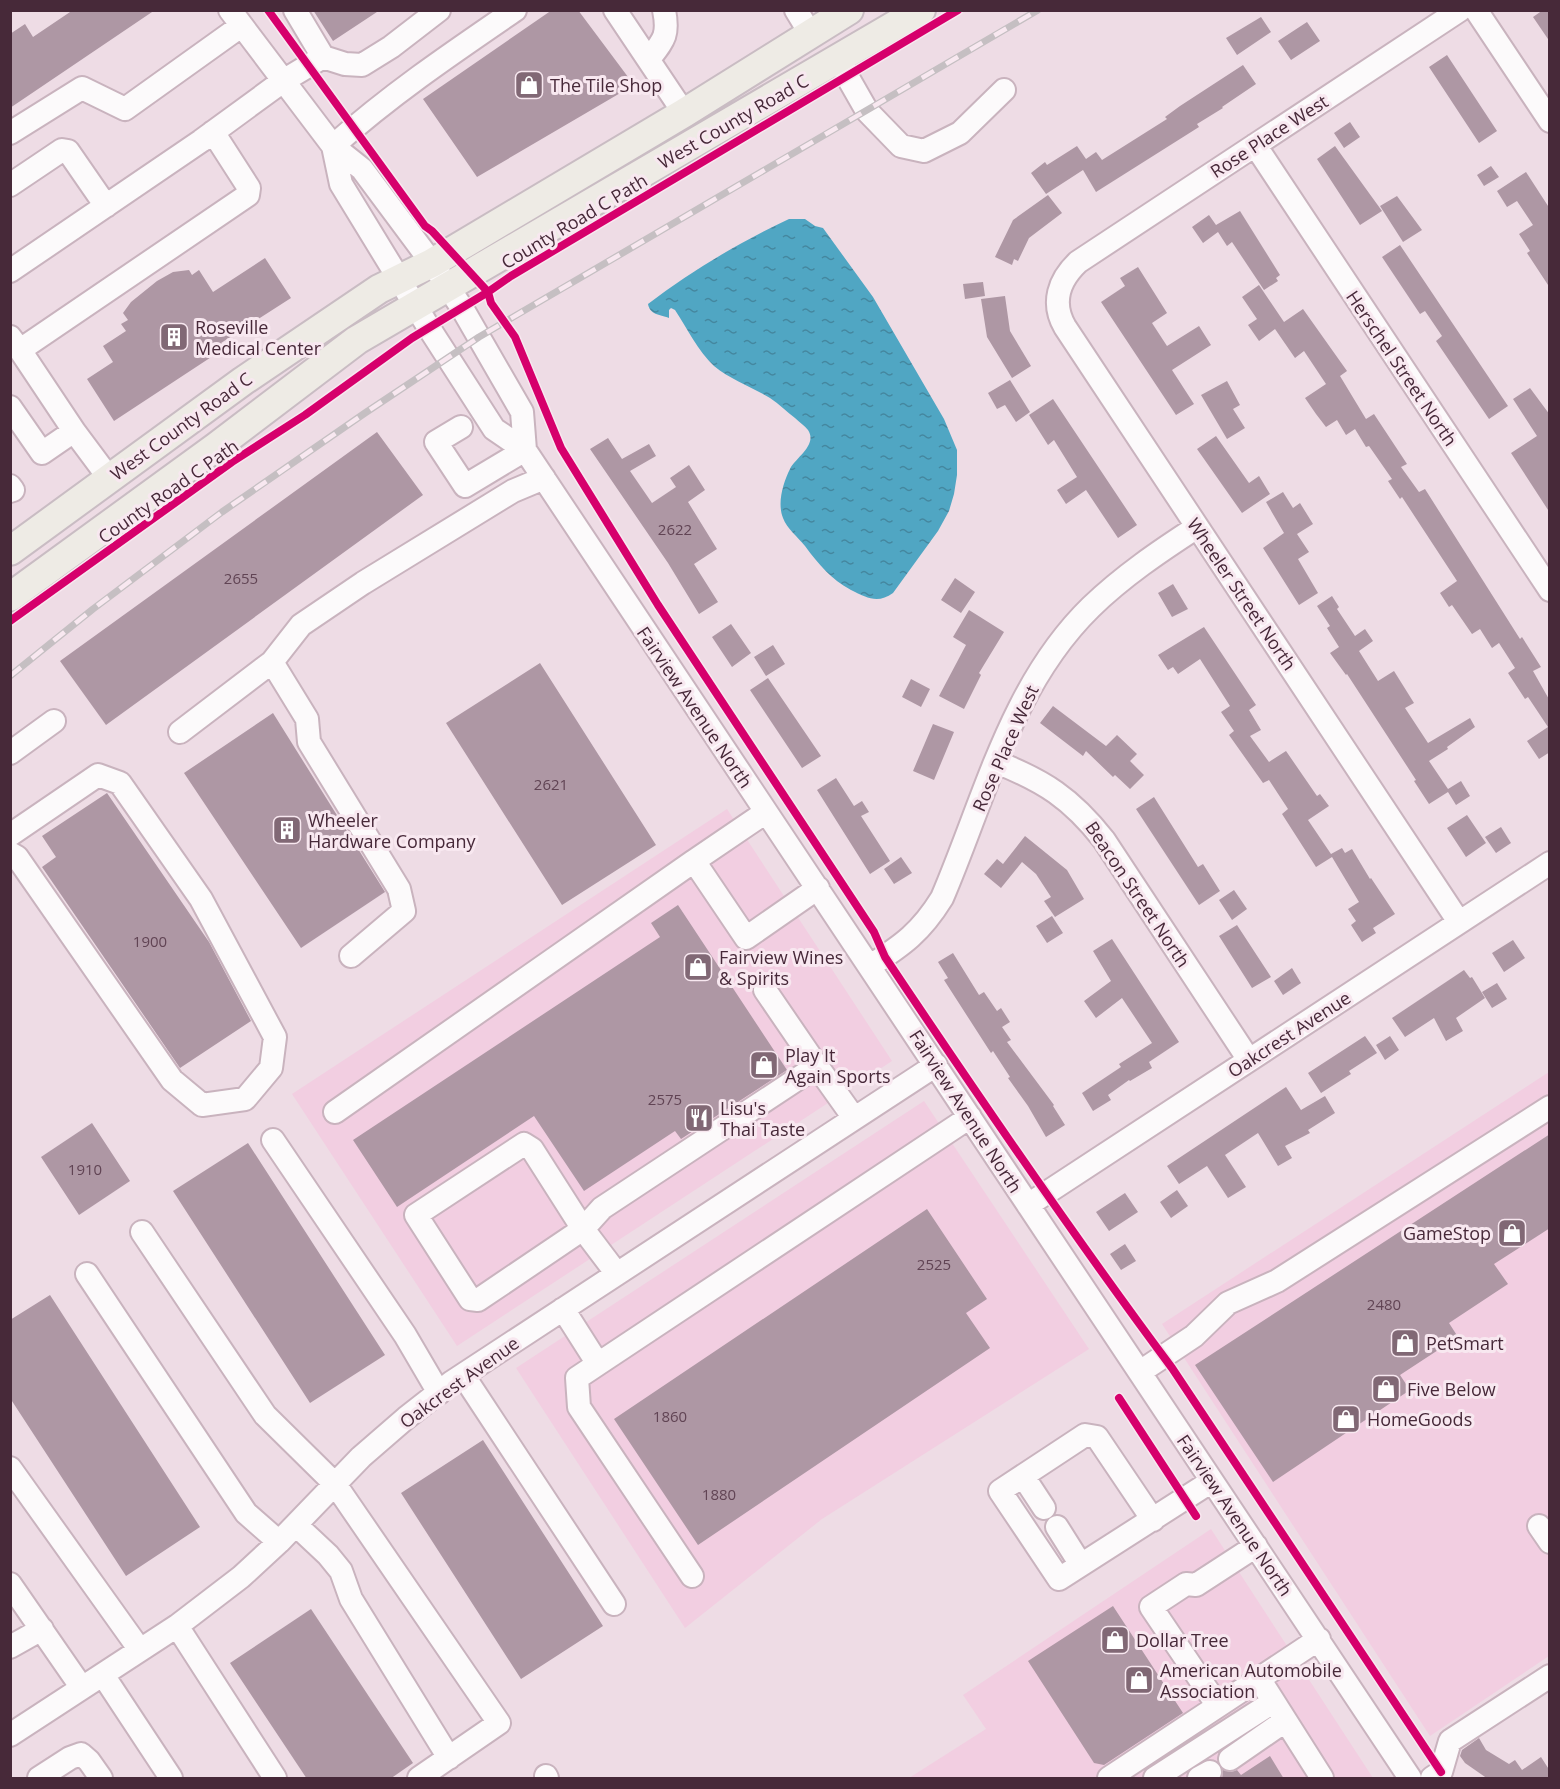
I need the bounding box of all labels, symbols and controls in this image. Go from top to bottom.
street label: West County Road C [654,68,812,174]
shop icon: The Tile Shop [513,69,545,101]
place label: The Tile Shop [550,73,662,97]
street label: Rose Place West [1206,89,1332,183]
street label: County Road C Path [497,168,651,274]
street label: Herschel Street North [1341,286,1463,450]
place label: Roseville Medical Center [195,315,322,360]
building icon: Roseville Medical Center [158,321,190,353]
street label: West County Road C [105,366,257,486]
street label: County Road C Path [93,433,243,549]
street label: Wheeler Street North [1182,513,1302,675]
house number: 2622 [658,519,692,539]
house number: 2655 [224,568,258,588]
street label: Fairview Avenue North [632,622,758,792]
street label: Rose Place West [966,681,1044,815]
house number: 2621 [534,774,568,794]
place label: Wheeler Hardware Company [308,808,477,853]
building icon: Wheeler Hardware Company [271,814,303,846]
street label: Beacon Street North [1080,816,1196,972]
house number: 1900 [133,931,167,951]
place label: Fairview Wines & Spirits [719,945,843,990]
shop icon: Fairview Wines & Spirits [682,951,714,983]
street label: Oakcrest Avenue [1223,985,1355,1083]
street label: Fairview Avenue North [904,1025,1028,1197]
place label: Play It Again Sports [785,1043,890,1088]
shop icon: Play It Again Sports [748,1049,780,1081]
house number: 2575 [648,1089,682,1109]
place label: Lisu's Thai Taste [720,1096,805,1141]
restaurant icon: Lisu's Thai Taste [683,1102,715,1134]
house number: 1910 [68,1159,102,1179]
shop icon: GameStop [1496,1217,1528,1249]
place label: GameStop [1403,1221,1491,1245]
house number: 2525 [917,1254,951,1274]
house number: 2480 [1367,1294,1401,1314]
shop icon: PetSmart [1389,1327,1421,1359]
street label: Oakcrest Avenue [395,1331,523,1433]
place label: PetSmart [1426,1331,1504,1355]
shop icon: Five Below [1370,1373,1402,1405]
place label: Five Below [1407,1377,1496,1401]
shop icon: HomeGoods [1330,1403,1362,1435]
house number: 1860 [653,1406,687,1426]
place label: HomeGoods [1367,1407,1472,1431]
street label: Fairview Avenue North [1172,1430,1298,1600]
house number: 1880 [702,1484,736,1504]
shop icon: Dollar Tree [1099,1624,1131,1656]
place label: Dollar Tree [1136,1628,1229,1652]
place label: American Automobile Association [1160,1658,1342,1703]
shop icon: American Automobile Association [1123,1664,1155,1696]

